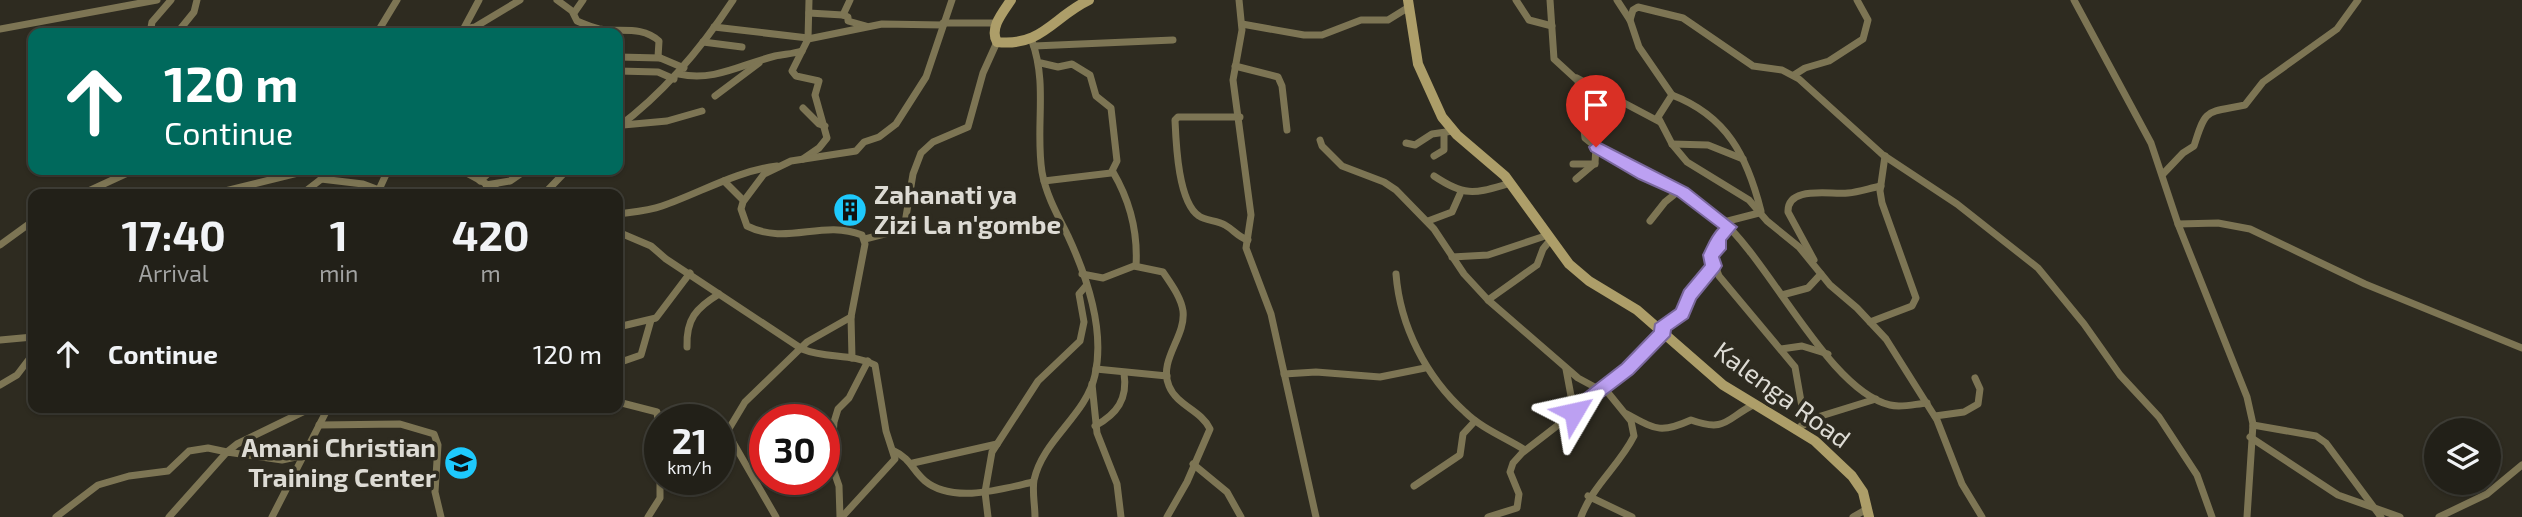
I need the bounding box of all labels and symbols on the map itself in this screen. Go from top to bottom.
pin [1566,75,1626,147]
place label: Zahanati ya Zizi La n'gombe [874,178,1061,239]
building icon: Zahanati ya Zizi La n'gombe [831,191,869,229]
street label: Kalenga Road [1709,334,1857,454]
position arrow [1537,375,1611,449]
speed limit sign: 30 [749,404,840,495]
place label: Amani Christian Training Center [242,431,436,492]
school or university icon: Amani Christian Training Center [442,444,480,482]

